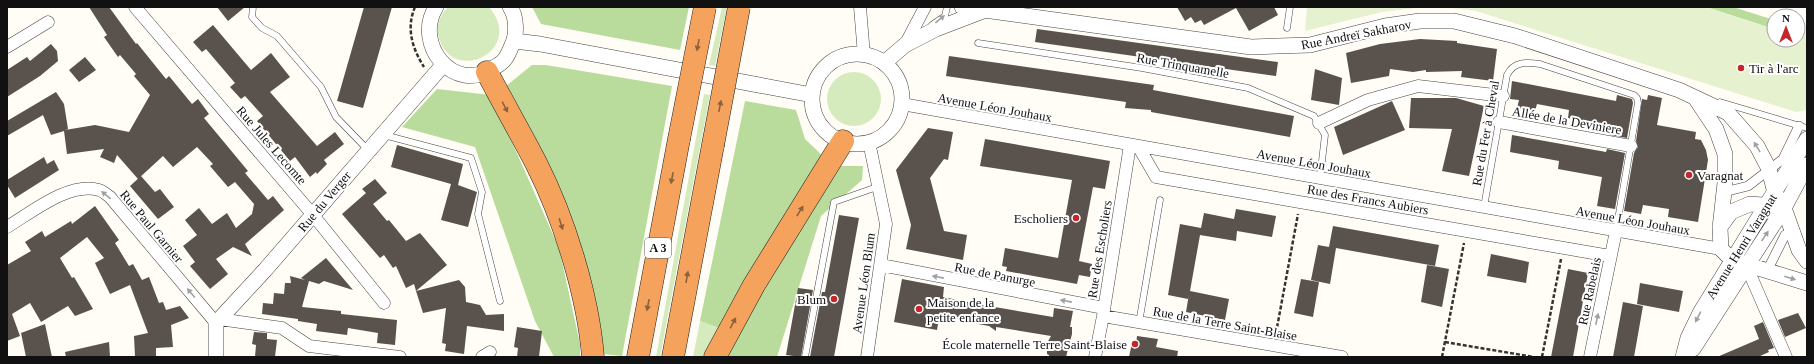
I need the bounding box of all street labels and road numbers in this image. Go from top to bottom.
street label: Rue Andreï Sakharov [1300,16,1413,53]
street label: Rue Trinquamelle [1136,50,1230,81]
street label: Rue du Fer à Cheval [1469,79,1502,187]
street label: Avenue Léon Jouhaux [936,90,1054,125]
street label: Rue Jules Lecomte [234,103,310,188]
street label: Allée de la Deviniere [1511,103,1623,138]
street label: Avenue Léon Jouhaux [1255,146,1373,181]
street label: Rue du Verger [295,167,355,235]
street label: Rue des Francs Aubiers [1306,181,1430,218]
street label: Rue Paul Garnier [117,187,187,266]
street label: Avenue Henri Varagnat [1703,190,1780,302]
street label: Rue des Escholiers [1084,199,1115,299]
street label: Avenue Léon Jouhaux [1574,203,1692,238]
street label: Avenue Léon Blum [849,232,878,334]
road number: A 3 [645,238,671,258]
street label: Rue Rabelais [1575,256,1604,326]
street label: Rue de Panurge [953,259,1037,290]
street label: Rue de la Terre Saint-Blaise [1152,303,1298,344]

